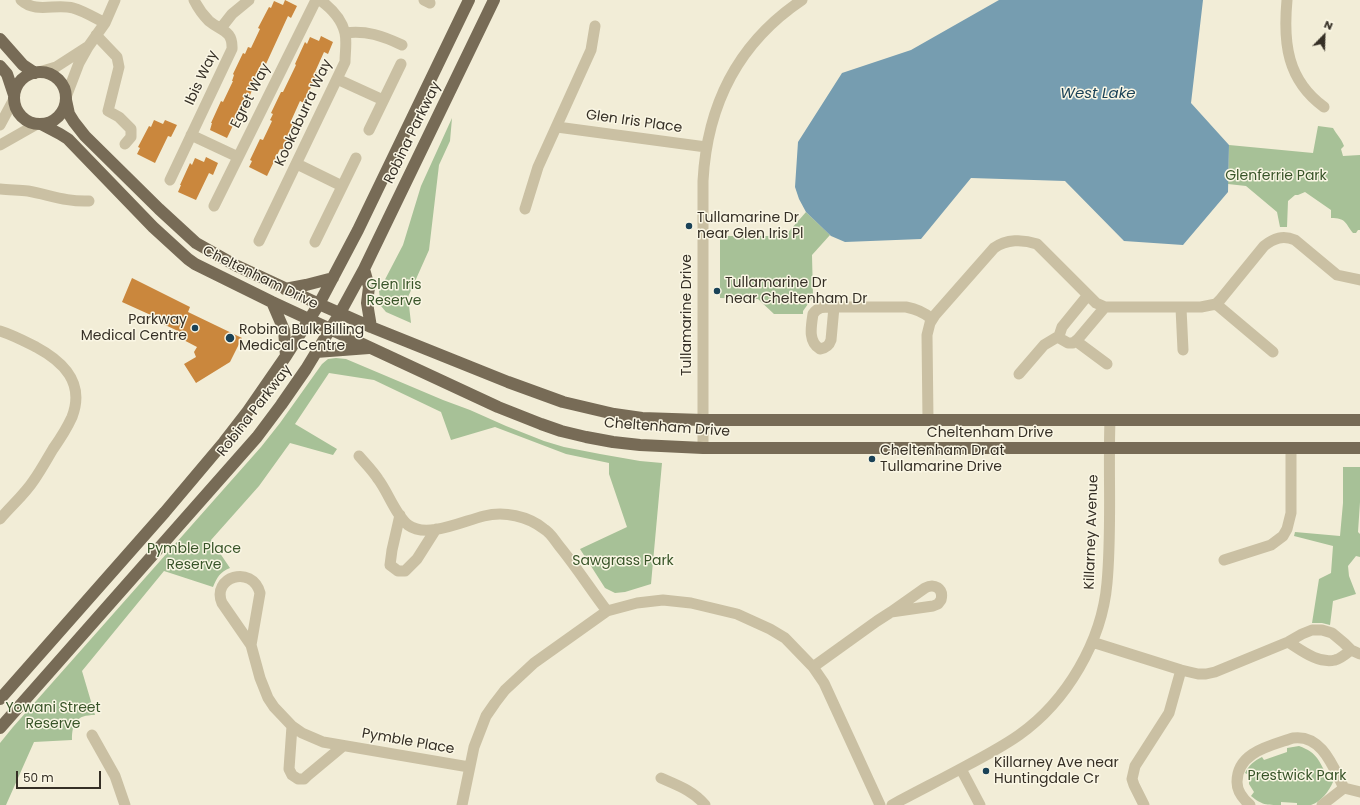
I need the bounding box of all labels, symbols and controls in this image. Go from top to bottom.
north arrow [1304,16,1344,56]
text: N [1322,16,1336,34]
street label: Ibis Way [182,48,222,108]
street label: Kookaburra Way [272,57,336,169]
street label: Egret Way [228,61,274,131]
street label: Robina Parkway [381,79,445,187]
water label: West Lake [1060,85,1136,103]
street label: Glen Iris Place [585,107,683,137]
park label: Glenferrie Park [1225,168,1327,184]
place label: Tullamarine Dr near Glen Iris Pl [697,210,803,242]
marker: Tullamarine Dr near Glen Iris Pl [684,221,694,231]
street label: Cheltenham Drive [200,243,320,313]
street label: Tullamarine Drive [679,254,695,376]
place label: Tullamarine Dr near Cheltenham Dr [725,275,867,308]
park label: Glen Iris Reserve [366,277,422,310]
marker: Tullamarine Dr near Cheltenham Dr [712,286,722,296]
place label: Parkway Medical Centre [81,312,187,344]
place label: Robina Bulk Billing Medical Centre [239,322,364,354]
marker: Parkway Medical Centre [190,323,200,333]
marker: Robina Bulk Billing Medical Centre [224,332,236,344]
street label: Robina Parkway [214,362,296,460]
street label: Cheltenham Drive [603,415,731,441]
street label: Cheltenham Drive [927,425,1053,441]
place label: Cheltenham Dr at Tullamarine Drive [880,443,1005,476]
marker: Cheltenham Dr at Tullamarine Drive [867,454,877,464]
street label: Killarney Avenue [1082,474,1102,590]
park label: Pymble Place Reserve [147,541,241,574]
park label: Sawgrass Park [572,553,674,569]
park label: Yowani Street Reserve [5,700,101,732]
street label: Pymble Place [360,726,456,758]
place label: Killarney Ave near Huntingdale Cr [994,755,1119,788]
scale bar [18,763,103,789]
marker: Killarney Ave near Huntingdale Cr [981,766,991,776]
park label: Prestwick Park [1248,768,1346,784]
text: 50 m [23,769,54,786]

